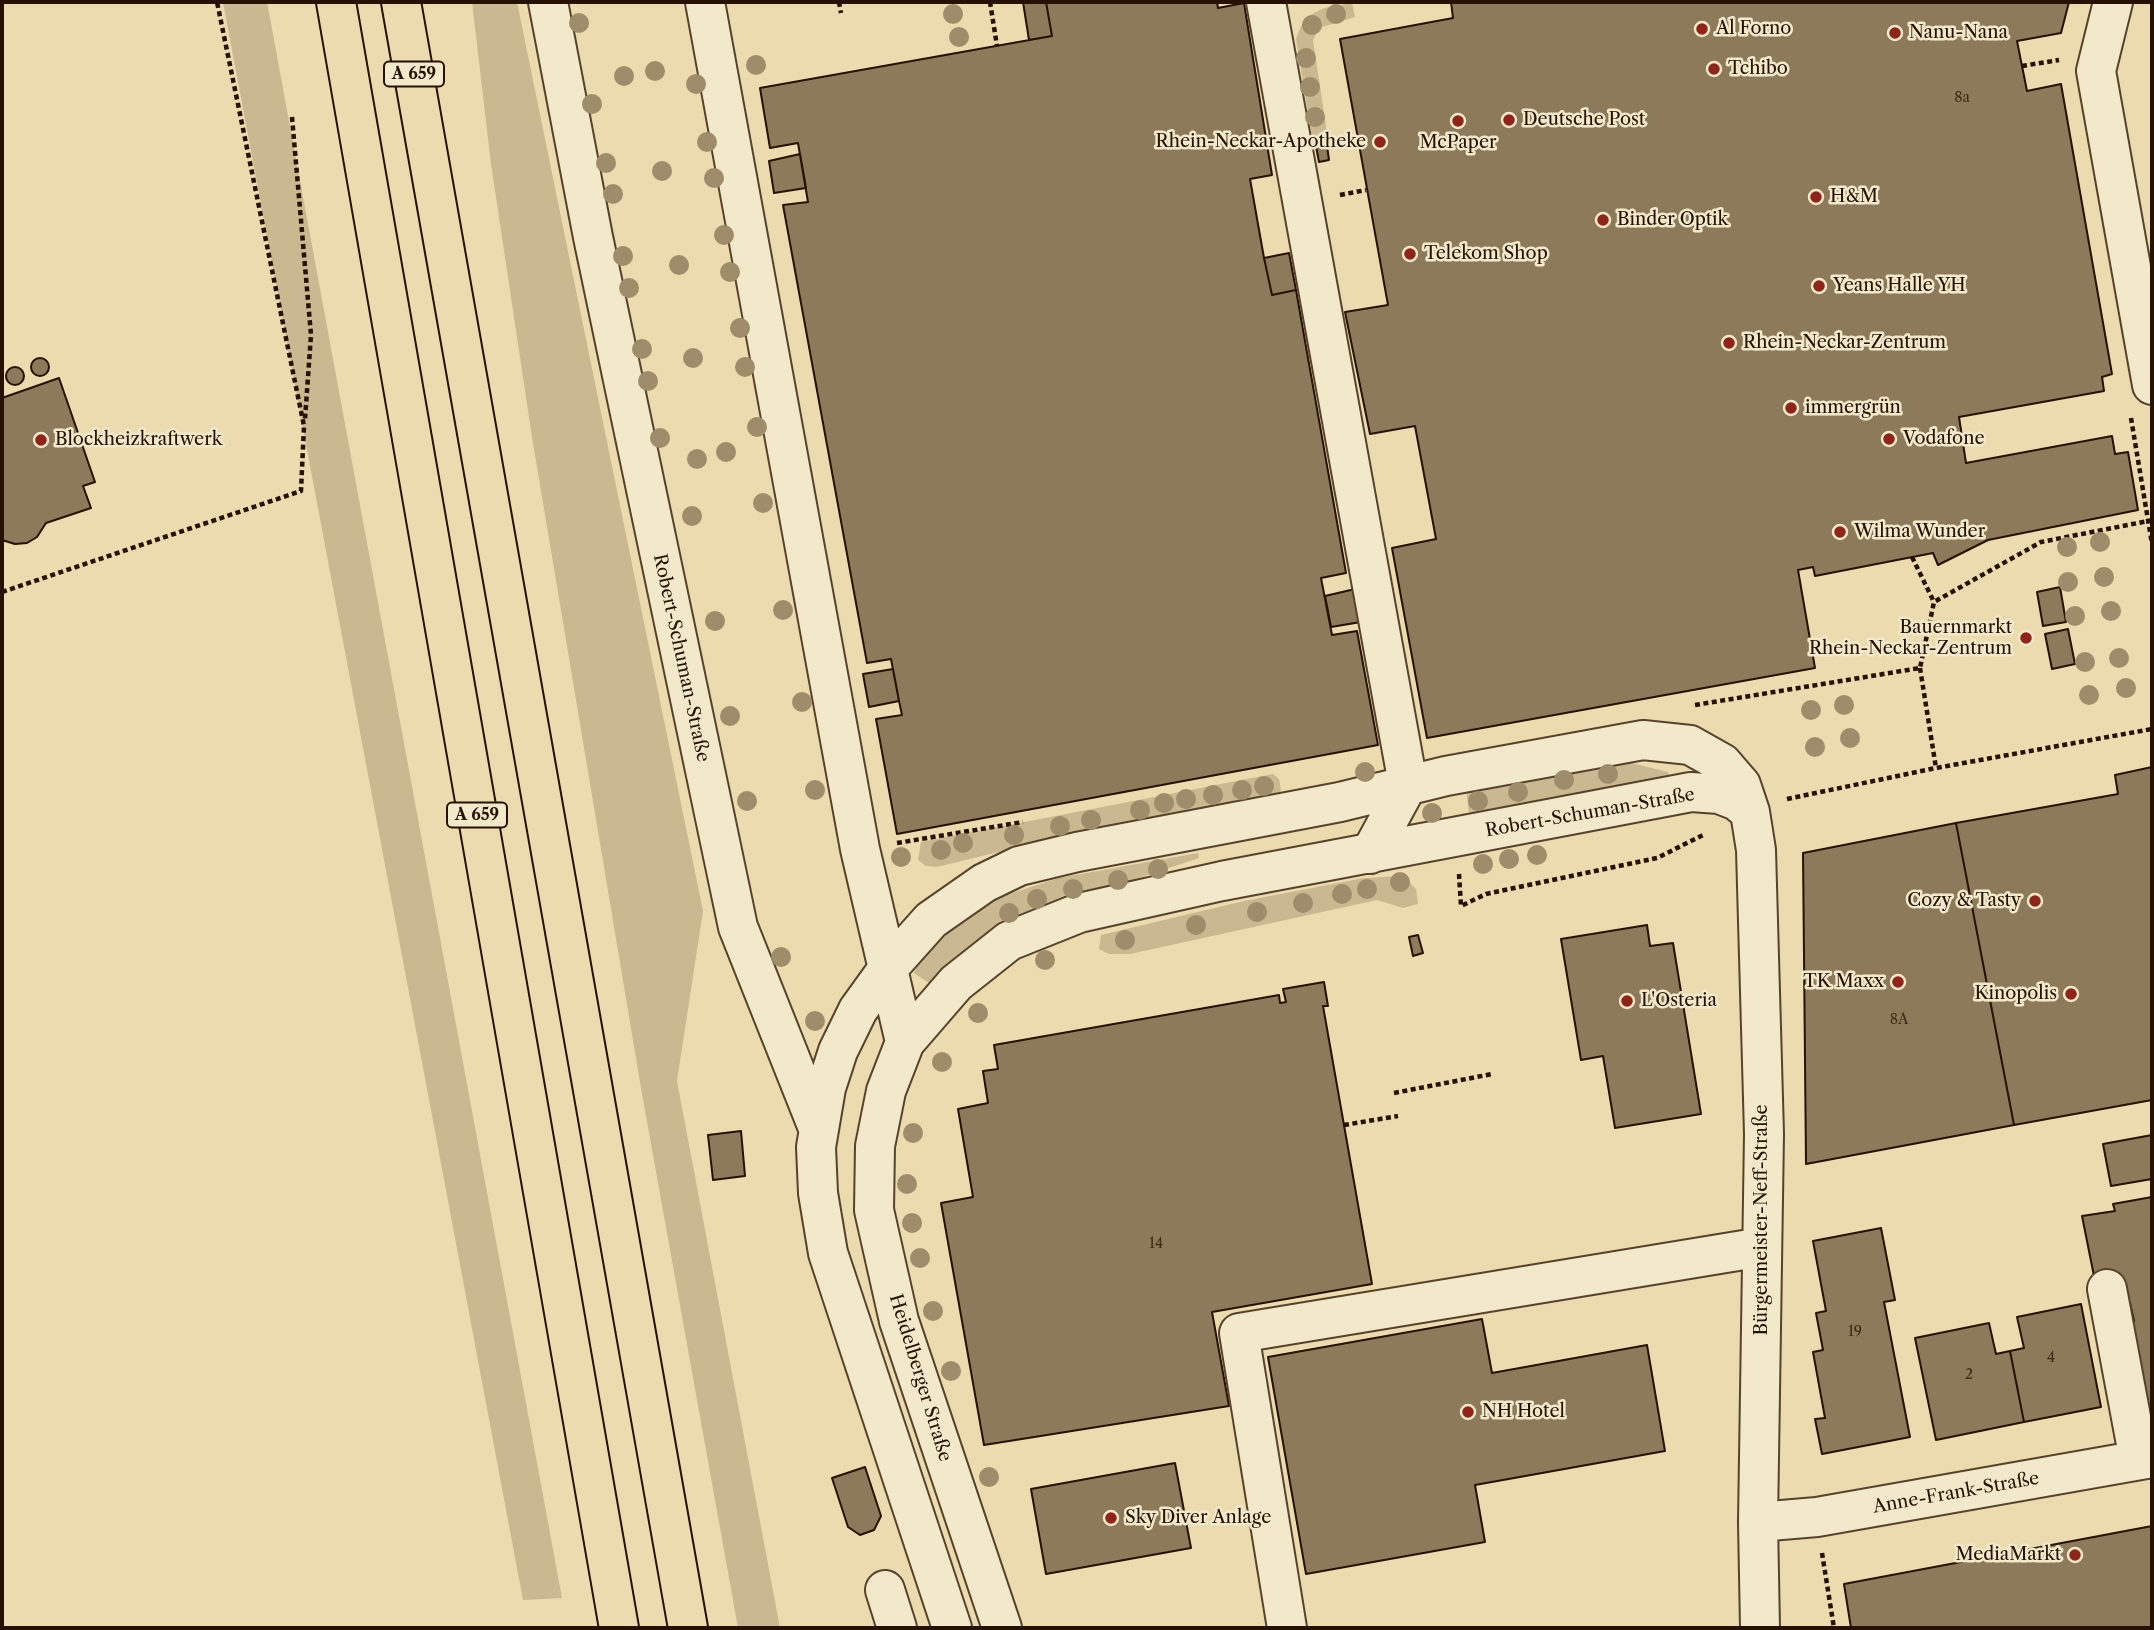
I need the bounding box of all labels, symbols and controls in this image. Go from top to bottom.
place label: Al Forno [1716,18,1791,40]
marker: Al Forno [1694,21,1710,37]
place label: Nanu-Nana [1909,22,2008,44]
marker: Nanu-Nana [1887,25,1903,41]
place label: Tchibo [1728,58,1788,80]
road number: A 659 [384,61,444,86]
marker: Tchibo [1706,61,1722,77]
house number: 8a [1954,90,1970,106]
place label: Deutsche Post [1523,109,1645,131]
marker: Deutsche Post [1501,112,1517,128]
marker: McPaper [1450,113,1466,129]
place label: Rhein-Neckar-Apotheke [1155,131,1366,153]
place label: McPaper [1419,132,1497,154]
marker: Rhein-Neckar-Apotheke [1372,134,1388,150]
place label: H&M [1830,186,1878,208]
marker: H&M [1808,189,1824,205]
place label: Binder Optik [1617,209,1728,231]
marker: Binder Optik [1595,212,1611,228]
place label: Telekom Shop [1424,243,1548,265]
marker: Telekom Shop [1402,246,1418,262]
place label: Yeans Halle YH [1833,275,1966,297]
marker: Yeans Halle YH [1811,278,1827,294]
place label: Rhein-Neckar-Zentrum [1743,332,1946,354]
marker: Rhein-Neckar-Zentrum [1721,335,1737,351]
place label: immergrün [1805,397,1901,419]
marker: immergrün [1783,400,1799,416]
place label: Vodafone [1903,428,1984,450]
place label: Blockheizkraftwerk [55,429,222,451]
marker: Vodafone [1881,431,1897,447]
marker: Blockheizkraftwerk [33,432,49,448]
place label: Wilma Wunder [1854,521,1985,543]
marker: Wilma Wunder [1832,524,1848,540]
street label: Robert-Schuman-Straße [648,552,714,764]
place label: Bauernmarkt Rhein-Neckar-Zentrum [1809,617,2012,660]
marker: Bauernmarkt Rhein-Neckar-Zentrum [2018,630,2034,646]
street label: Robert-Schuman-Straße [1484,784,1696,842]
road number: A 659 [447,802,507,828]
place label: Cozy & Tasty [1907,890,2021,912]
marker: Cozy & Tasty [2027,893,2043,909]
place label: TK Maxx [1803,971,1884,993]
marker: TK Maxx [1890,974,1906,990]
place label: Kinopolis [1974,983,2057,1005]
marker: Kinopolis [2063,986,2079,1002]
place label: L'Osteria [1641,990,1717,1012]
marker: L'Osteria [1619,993,1635,1009]
house number: 8A [1890,1012,1908,1028]
street label: Bürgermeister-Neff-Straße [1751,1105,1773,1335]
house number: 14 [1149,1236,1163,1252]
street label: Heidelberger Straße [884,1292,956,1464]
house number: 19 [1848,1324,1862,1340]
house number: 4 [2047,1350,2055,1366]
house number: 2 [1965,1367,1973,1383]
place label: NH Hotel [1482,1401,1565,1423]
marker: NH Hotel [1460,1404,1476,1420]
street label: Anne-Frank-Straße [1871,1468,2041,1518]
place label: Sky Diver Anlage [1125,1507,1271,1529]
marker: Sky Diver Anlage [1103,1510,1119,1526]
place label: MediaMarkt [1955,1544,2061,1566]
marker: MediaMarkt [2067,1547,2083,1563]

